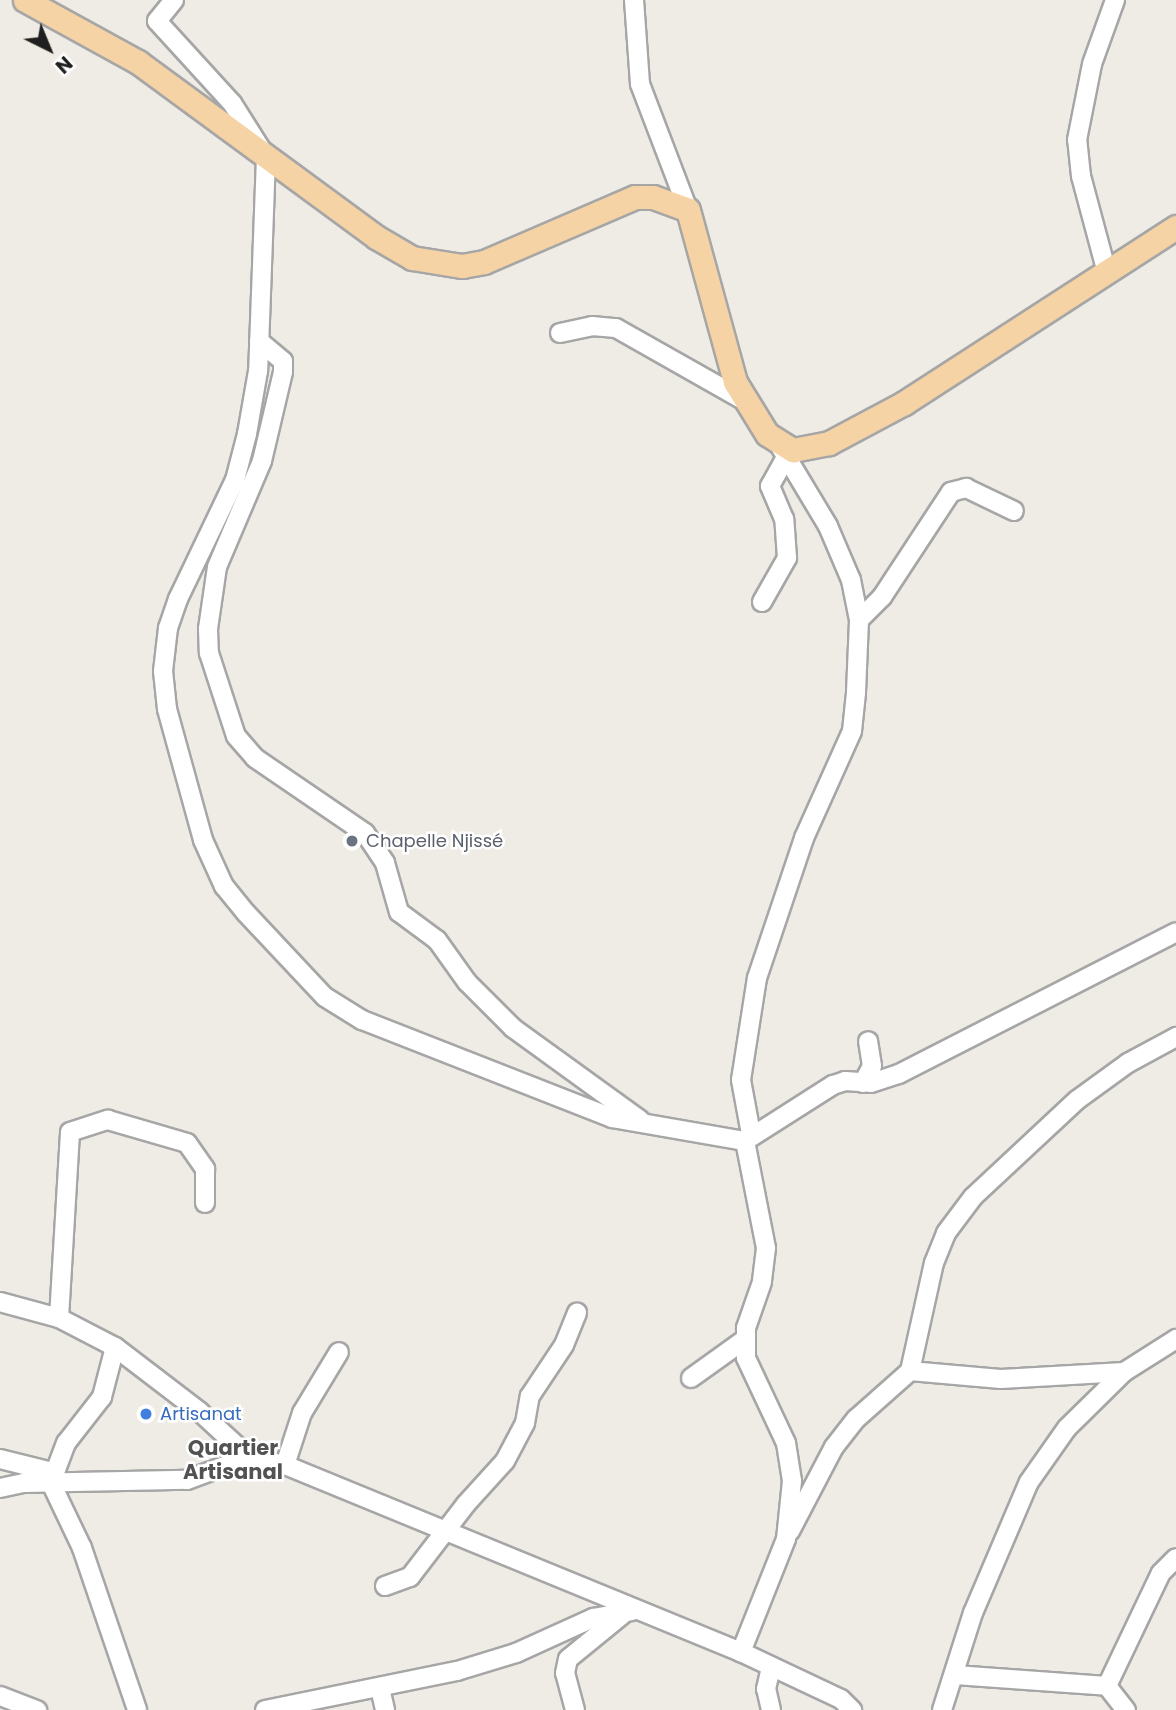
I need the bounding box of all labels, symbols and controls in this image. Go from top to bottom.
north arrow [14,14,84,84]
text: N [49,50,78,79]
place label: Chapelle Njissé [366,830,503,852]
marker: Chapelle Njissé [344,833,360,849]
place label: Artisanat [160,1403,242,1425]
marker: Artisanat [138,1406,154,1422]
district label: Quartier Artisanal [183,1435,283,1485]

